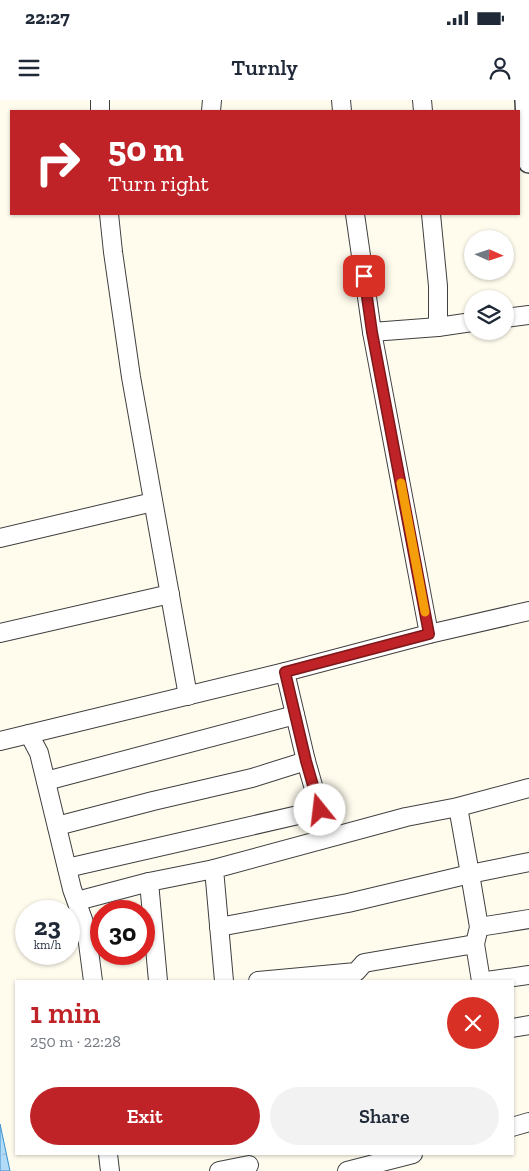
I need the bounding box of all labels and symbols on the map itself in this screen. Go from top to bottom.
north arrow [464,230,514,280]
pin [343,255,385,297]
position arrow [293,783,345,835]
speed limit sign: 30 [90,900,155,965]

